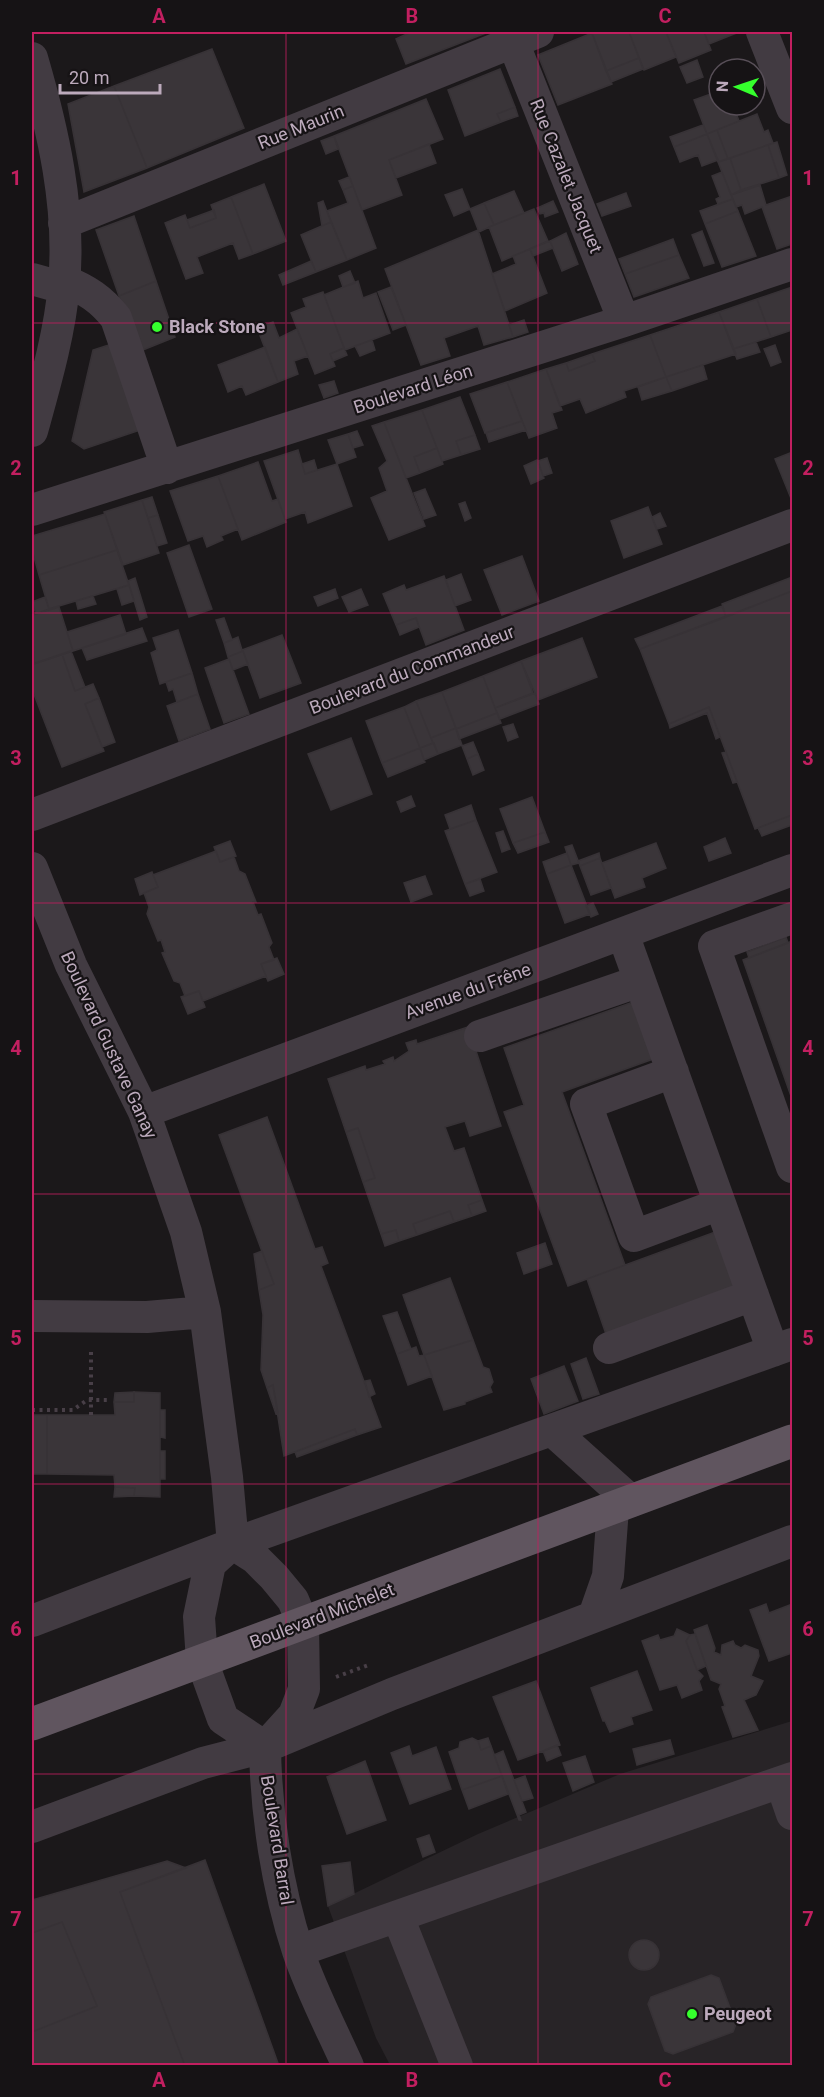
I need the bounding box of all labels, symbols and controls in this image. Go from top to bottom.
text: A [152,4,166,28]
text: B [406,4,418,28]
text: C [658,4,672,28]
scale bar [60,57,160,95]
north arrow [707,57,767,117]
text: 20 m [69,67,109,88]
text: N [713,81,732,92]
street label: Rue Cazalet Jacquet [526,96,607,256]
street label: Rue Maurin [255,100,347,153]
text: 1 [10,166,22,190]
text: 1 [802,166,814,190]
place label: Black Stone [169,316,266,337]
marker: Black Stone [150,320,164,334]
street label: Boulevard Léon [351,359,475,418]
text: 2 [10,456,22,480]
text: 2 [802,456,814,480]
street label: Boulevard du Commandeur [306,621,517,718]
text: 3 [10,746,22,770]
text: 3 [802,746,814,770]
street label: Boulevard Gustave Ganay [57,948,162,1142]
street label: Avenue du Frêne [402,958,534,1023]
text: 4 [10,1036,22,1060]
text: 4 [802,1036,814,1060]
text: 5 [10,1326,22,1350]
text: 5 [802,1326,814,1350]
street label: Boulevard Michelet [247,1578,397,1653]
text: 6 [10,1617,22,1641]
text: 6 [802,1617,814,1641]
street label: Boulevard Barral [257,1774,298,1906]
text: 7 [10,1907,22,1931]
text: 7 [802,1907,814,1931]
place label: Peugeot [704,2003,772,2024]
marker: Peugeot [685,2007,699,2021]
text: A [152,2068,166,2092]
text: B [406,2068,418,2092]
text: C [658,2068,672,2092]

